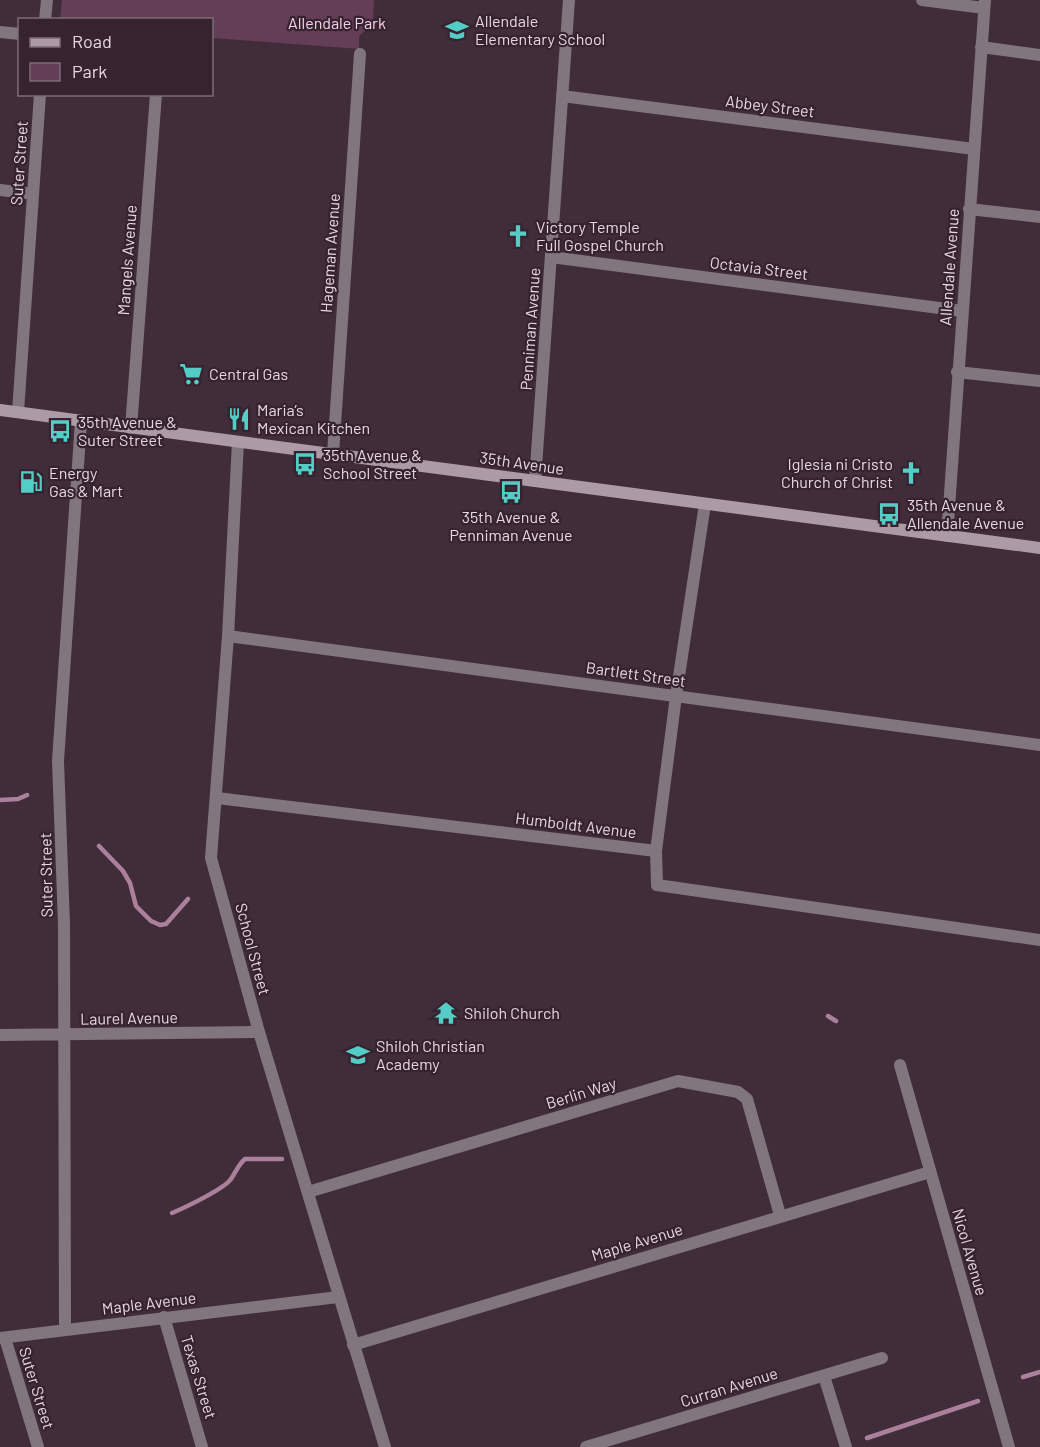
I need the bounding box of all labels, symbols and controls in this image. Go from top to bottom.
place label: Allendale Elementary School [475,11,605,48]
park label: Allendale Park [288,13,386,32]
school or university icon: Allendale Elementary School [444,17,470,43]
legend [18,18,213,96]
text: Road [72,30,112,52]
text: Park [72,60,107,82]
street label: Abbey Street [724,91,816,120]
street label: Suter Street [6,120,31,206]
street label: Hageman Avenue [316,193,343,313]
street label: Mangels Avenue [113,204,140,316]
street label: Allendale Avenue [935,208,962,326]
place label: Victory Temple Full Gospel Church [536,217,664,254]
church icon: Victory Temple Full Gospel Church [505,223,531,249]
street label: Octavia Street [709,252,809,283]
street label: Penniman Avenue [516,267,543,391]
supermarket icon: Central Gas [178,361,204,387]
place label: Central Gas [209,364,288,383]
place label: Maria’s Mexican Kitchen [257,400,370,437]
restaurant icon: Maria’s Mexican Kitchen [226,406,252,432]
place label: 35th Avenue & Suter Street [78,412,177,449]
bus stop icon: 35th Avenue & Suter Street [47,418,73,444]
place label: 35th Avenue & School Street [323,445,422,482]
street label: 35th Avenue [479,447,565,478]
bus stop icon: 35th Avenue & School Street [292,451,318,477]
place label: Iglesia ni Cristo Church of Christ [781,454,893,491]
church icon: Iglesia ni Cristo Church of Christ [898,460,924,486]
place label: Energy Gas & Mart [49,463,123,500]
fuel station icon: Energy Gas & Mart [18,469,44,495]
bus stop icon: 35th Avenue & Penniman Avenue [498,479,524,505]
place label: 35th Avenue & Allendale Avenue [907,495,1024,532]
bus stop icon: 35th Avenue & Allendale Avenue [876,501,902,527]
place label: 35th Avenue & Penniman Avenue [449,507,573,544]
street label: Bartlett Street [585,657,687,690]
street label: Humboldt Avenue [514,808,638,841]
street label: Suter Street [35,832,56,918]
street label: School Street [232,901,275,997]
temple icon: Shiloh Church [433,1000,459,1026]
place label: Shiloh Church [464,1003,560,1022]
street label: Laurel Avenue [80,1007,178,1028]
place label: Shiloh Christian Academy [376,1036,485,1073]
school or university icon: Shiloh Christian Academy [345,1042,371,1068]
street label: Berlin Way [543,1073,619,1112]
street label: Nicol Avenue [949,1206,992,1298]
street label: Maple Avenue [589,1219,685,1264]
street label: Maple Avenue [101,1287,197,1318]
street label: Texas Street [178,1333,221,1421]
street label: Suter Street [16,1345,59,1431]
street label: Curran Avenue [678,1363,780,1410]

